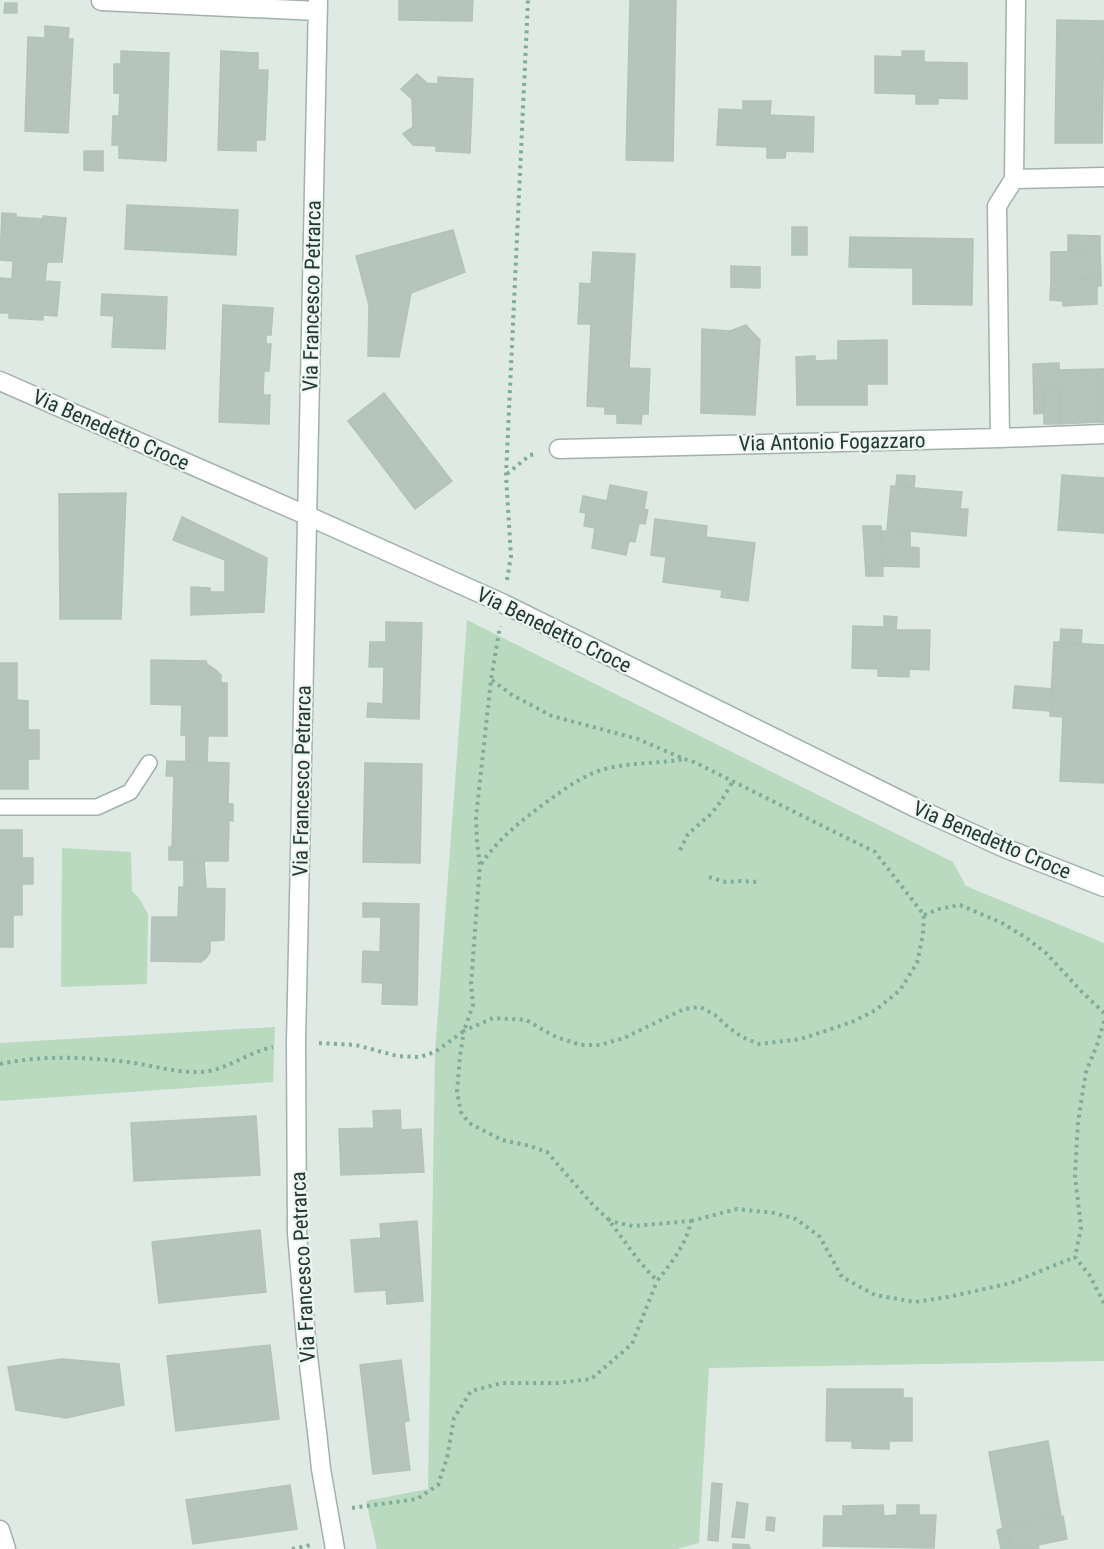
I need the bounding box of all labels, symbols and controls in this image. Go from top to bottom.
street label: Via Francesco Petrarca [298,200,326,392]
street label: Via Benedetto Croce [29,385,193,475]
street label: Via Antonio Fogazzaro [738,428,926,456]
street label: Via Benedetto Croce [473,582,635,678]
street label: Via Francesco Petrarca [288,685,316,877]
street label: Via Benedetto Croce [910,796,1075,884]
street label: Via Francesco Petrarca [286,1171,320,1363]

